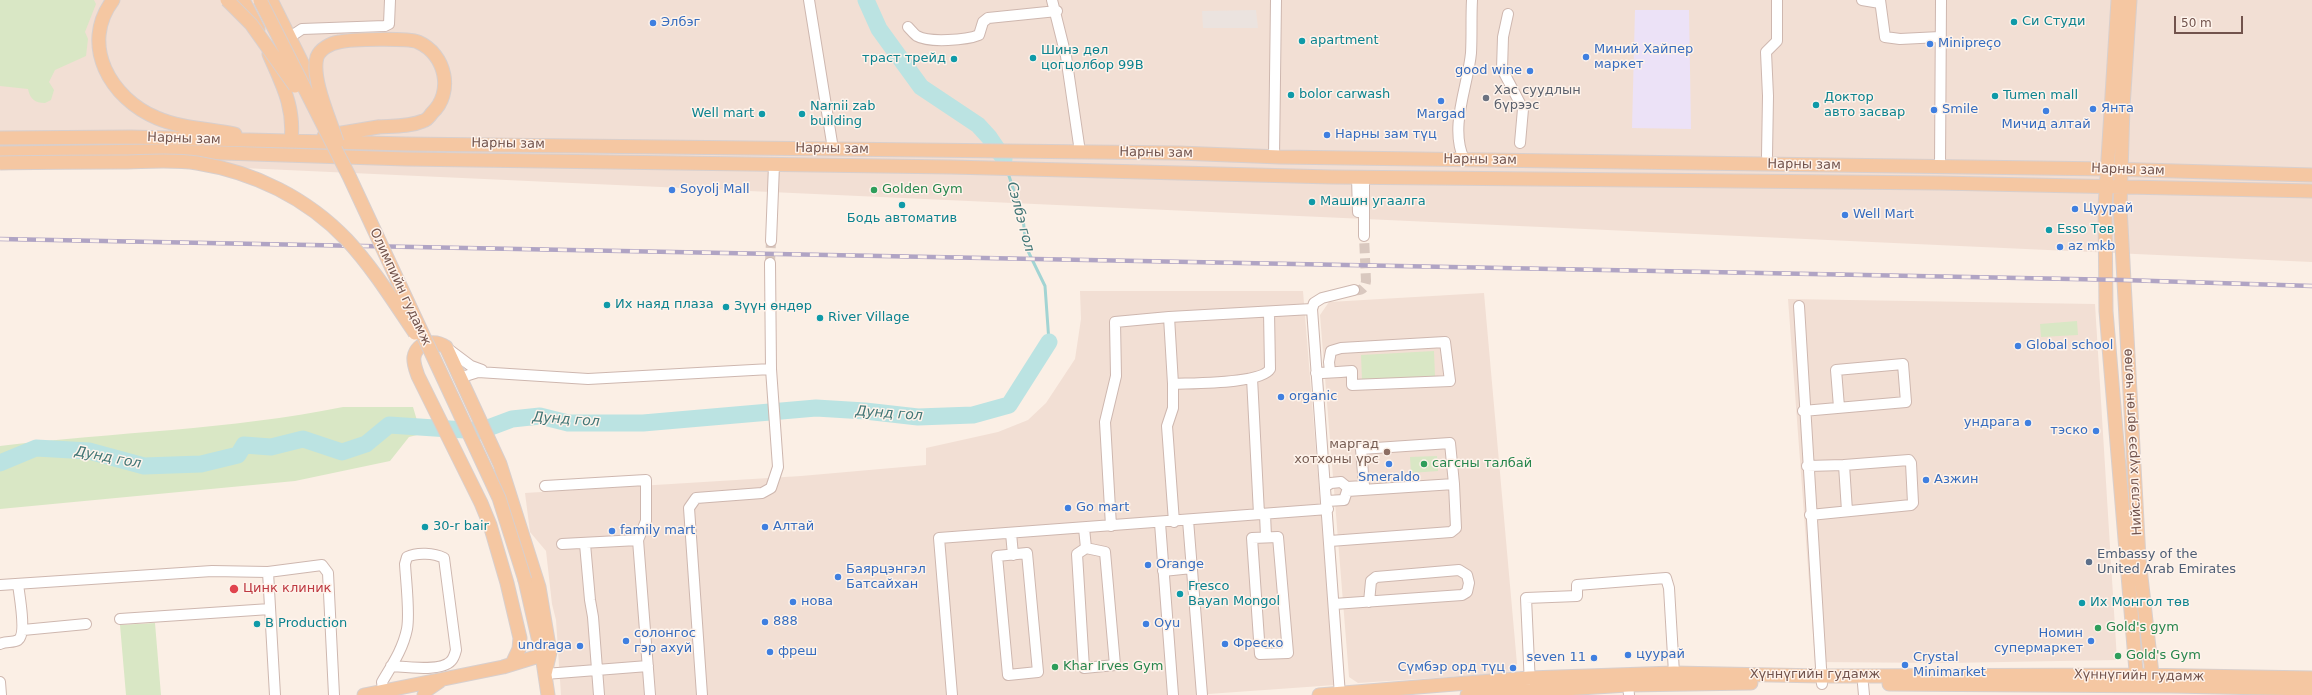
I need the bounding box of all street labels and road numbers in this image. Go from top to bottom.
street label: Нарны зам [147,130,221,148]
street label: Нарны зам [471,136,545,152]
street label: Нарны зам [795,141,869,157]
street label: Нарны зам [1119,145,1193,161]
street label: Нарны зам [1443,152,1517,168]
street label: Нарны зам [1767,157,1841,173]
street label: Нарны зам [2091,161,2165,179]
street label: Олимпийн гудамж [366,226,434,348]
street label: Нийслэл хүрээ өргөн чөлөө [2120,348,2146,536]
street label: Хүннүгийн гудамж [1750,667,1880,683]
street label: Хүннүгийн гудамж [2074,667,2204,685]

